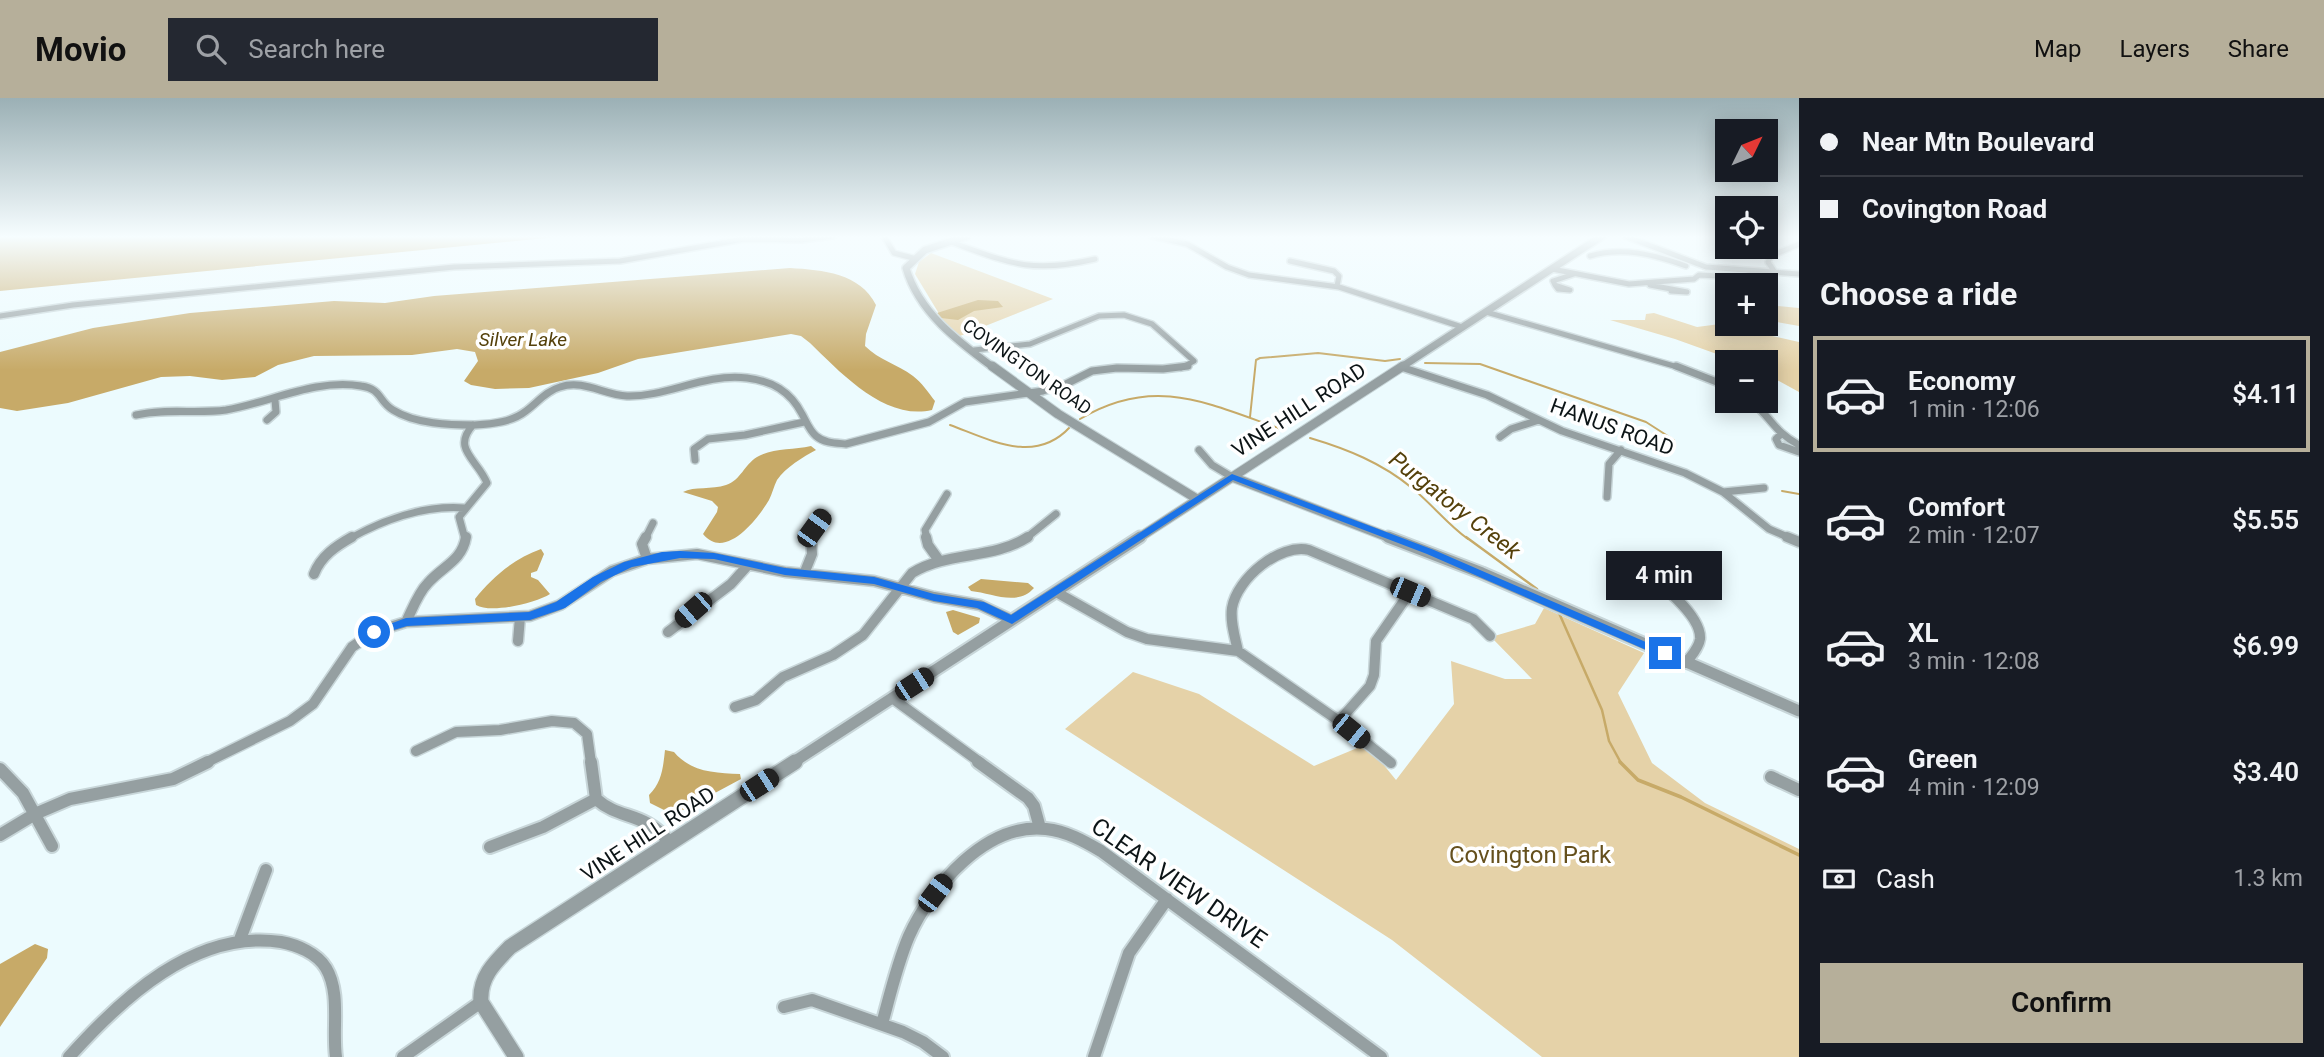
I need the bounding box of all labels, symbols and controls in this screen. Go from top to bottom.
search box [168,18,658,81]
text: Movio [35,30,126,69]
icon: search [192,30,230,68]
text: Search here [248,34,385,64]
text: Map [2034,35,2082,63]
text: Layers [2120,35,2190,63]
text: Share [2228,35,2289,63]
north arrow [1715,119,1778,182]
map controls [1715,119,1778,413]
text: Near Mtn Boulevard [1862,127,2094,157]
text: Covington Road [1862,194,2047,224]
button: locate [1715,196,1778,259]
button: + [1715,273,1778,336]
text: Choose a ride [1820,275,2017,313]
street label: COVINGTON ROAD [959,314,1096,419]
water label: Silver Lake [479,328,567,351]
button: − [1715,350,1778,413]
street label: VINE HILL ROAD [1228,358,1370,462]
icon: car [1824,363,1887,426]
text: Economy [1908,366,2015,396]
text: $4.11 [2232,379,2299,409]
street label: HANUS ROAD [1547,394,1677,460]
text: 1 min · 12:06 [1908,396,2040,423]
water label: Purgatory Creek [1384,446,1526,565]
icon: car [1824,489,1887,552]
text: Comfort [1908,492,2005,522]
car [794,505,835,551]
text: $5.55 [2232,505,2299,535]
text: 2 min · 12:07 [1908,522,2040,549]
callout: 4 min [1607,552,1723,601]
text: 4 min [1635,562,1693,589]
car [1387,574,1434,610]
car [671,588,716,632]
icon: car [1824,615,1887,678]
route start [358,616,390,648]
text: XL [1908,618,1939,648]
text: $6.99 [2232,631,2299,661]
route end [1649,637,1681,669]
text: 3 min · 12:08 [1908,648,2040,675]
car [891,664,938,704]
car [1329,710,1374,752]
icon: car [1824,741,1887,804]
text: Green [1908,744,1978,774]
text: $3.40 [2232,757,2299,787]
car [736,765,783,805]
text: 4 min · 12:09 [1908,774,2040,801]
street label: VINE HILL ROAD [577,782,719,886]
street label: CLEAR VIEW DRIVE [1086,812,1272,954]
park label: Covington Park [1449,841,1612,869]
icon: cash [1820,860,1858,898]
text: Cash [1876,864,1935,894]
text: 1.3 km [2234,865,2303,892]
car [914,870,957,916]
button: Confirm [1820,963,2303,1043]

